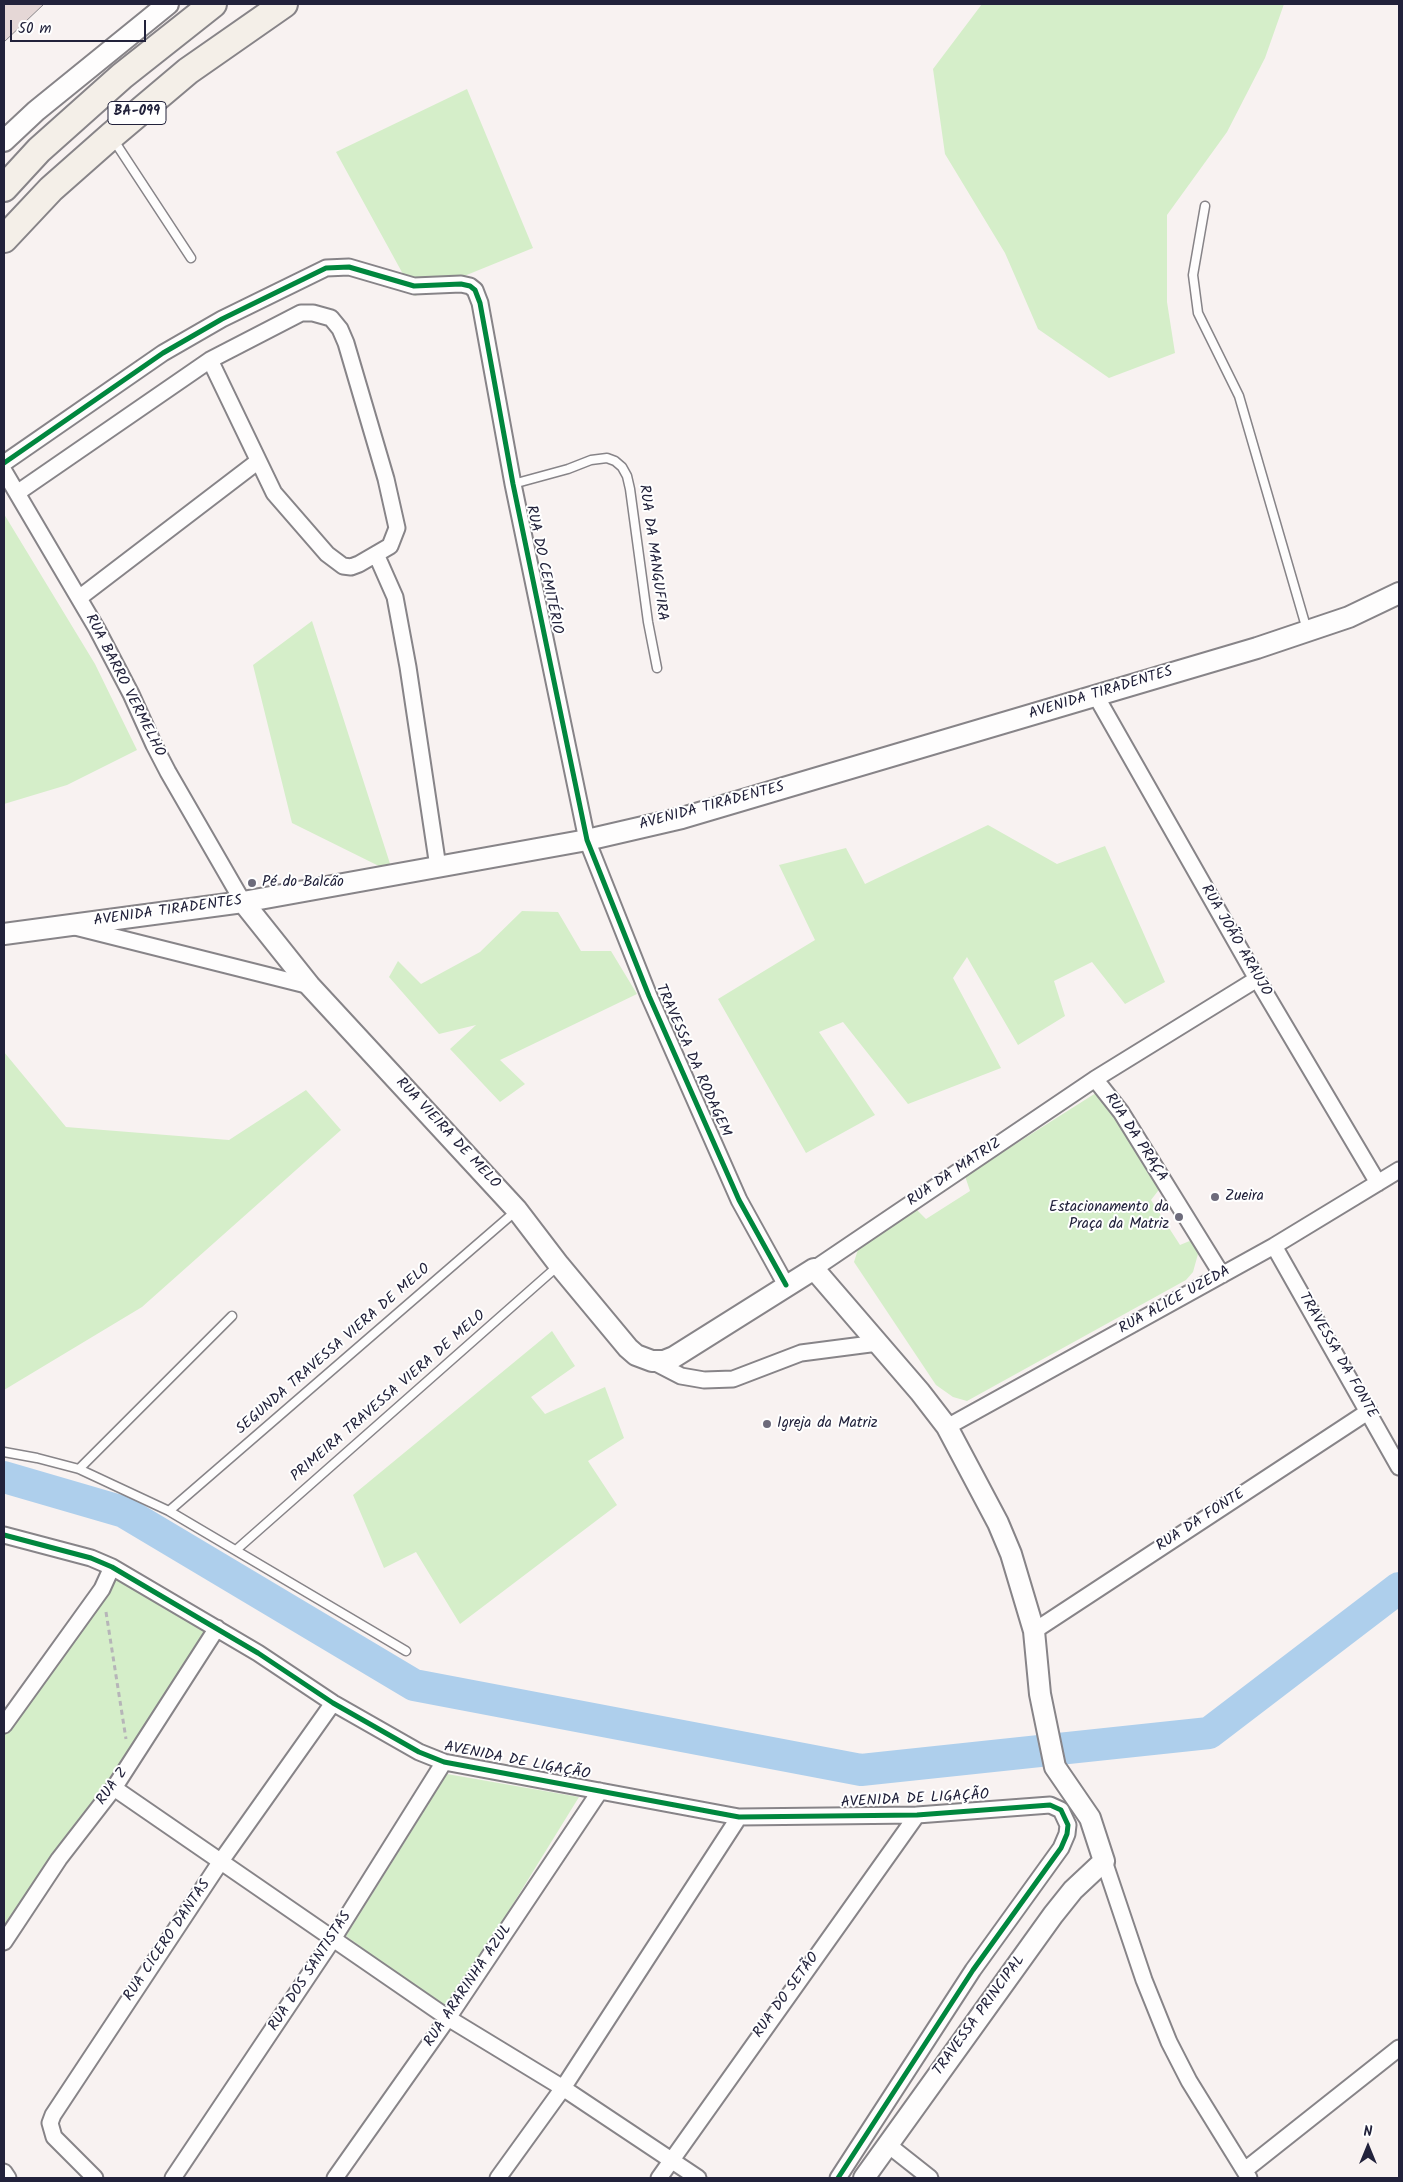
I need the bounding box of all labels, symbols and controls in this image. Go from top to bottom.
scale bar [12,10,149,42]
text: 50 m [18,17,52,41]
road number: BA-099 [108,102,166,125]
street label: RUA DA MANGUFIRA [634,484,670,622]
street label: RUA DO CEMITÉRIO [521,504,565,636]
street label: RUA BARRO VERMELHO [80,612,168,760]
street label: AVENIDA TIRADENTES [1027,664,1175,724]
street label: AVENIDA TIRADENTES [638,779,786,835]
place label: Pé do Balcão [262,874,344,892]
marker: Pé do Balcão [246,877,258,889]
street label: RUA JOÃO ARAUJO [1196,882,1274,1000]
street label: AVENIDA TIRADENTES [93,893,243,931]
street label: TRAVESSA DA RODAGEM [650,982,734,1140]
street label: RUA VIEIRA DE MELO [391,1075,503,1193]
street label: RUA DA PRAÇA [1100,1090,1170,1186]
street label: RUA DA MATRIZ [905,1135,1005,1211]
place label: Zueira [1225,1188,1264,1206]
marker: Zueira [1209,1191,1221,1203]
place label: Estacionamento da Praça da Matriz [1049,1199,1169,1234]
marker: Estacionamento da Praça da Matriz [1173,1211,1185,1223]
street label: SEGUNDA TRAVESSA VIERA DE MELO [233,1261,435,1439]
street label: RUA ALICE UZEDA [1116,1263,1234,1339]
street label: TRAVESSA DA FONTE [1294,1290,1380,1422]
street label: PRIMEIRA TRAVESSA VIERA DE MELO [288,1307,490,1487]
place label: Igreja da Matriz [777,1415,878,1433]
marker: Igreja da Matriz [761,1418,773,1430]
street label: RUA DA FONTE [1153,1486,1249,1556]
street label: AVENIDA DE LIGAÇÃO [442,1739,592,1785]
street label: RUA Z [93,1765,133,1809]
street label: AVENIDA DE LIGAÇÃO [840,1787,990,1813]
street label: RUA CICERO DANTAS [121,1877,215,2005]
street label: RUA DOS SANTISTAS [266,1909,356,2035]
street label: RUA ARARINHA AZUL [421,1921,517,2051]
street label: RUA DO SETÃO [750,1950,824,2042]
street label: TRAVESSA PRINCIPAL [930,1952,1030,2080]
text: N [1364,2121,1372,2143]
north arrow [1343,2122,1393,2172]

